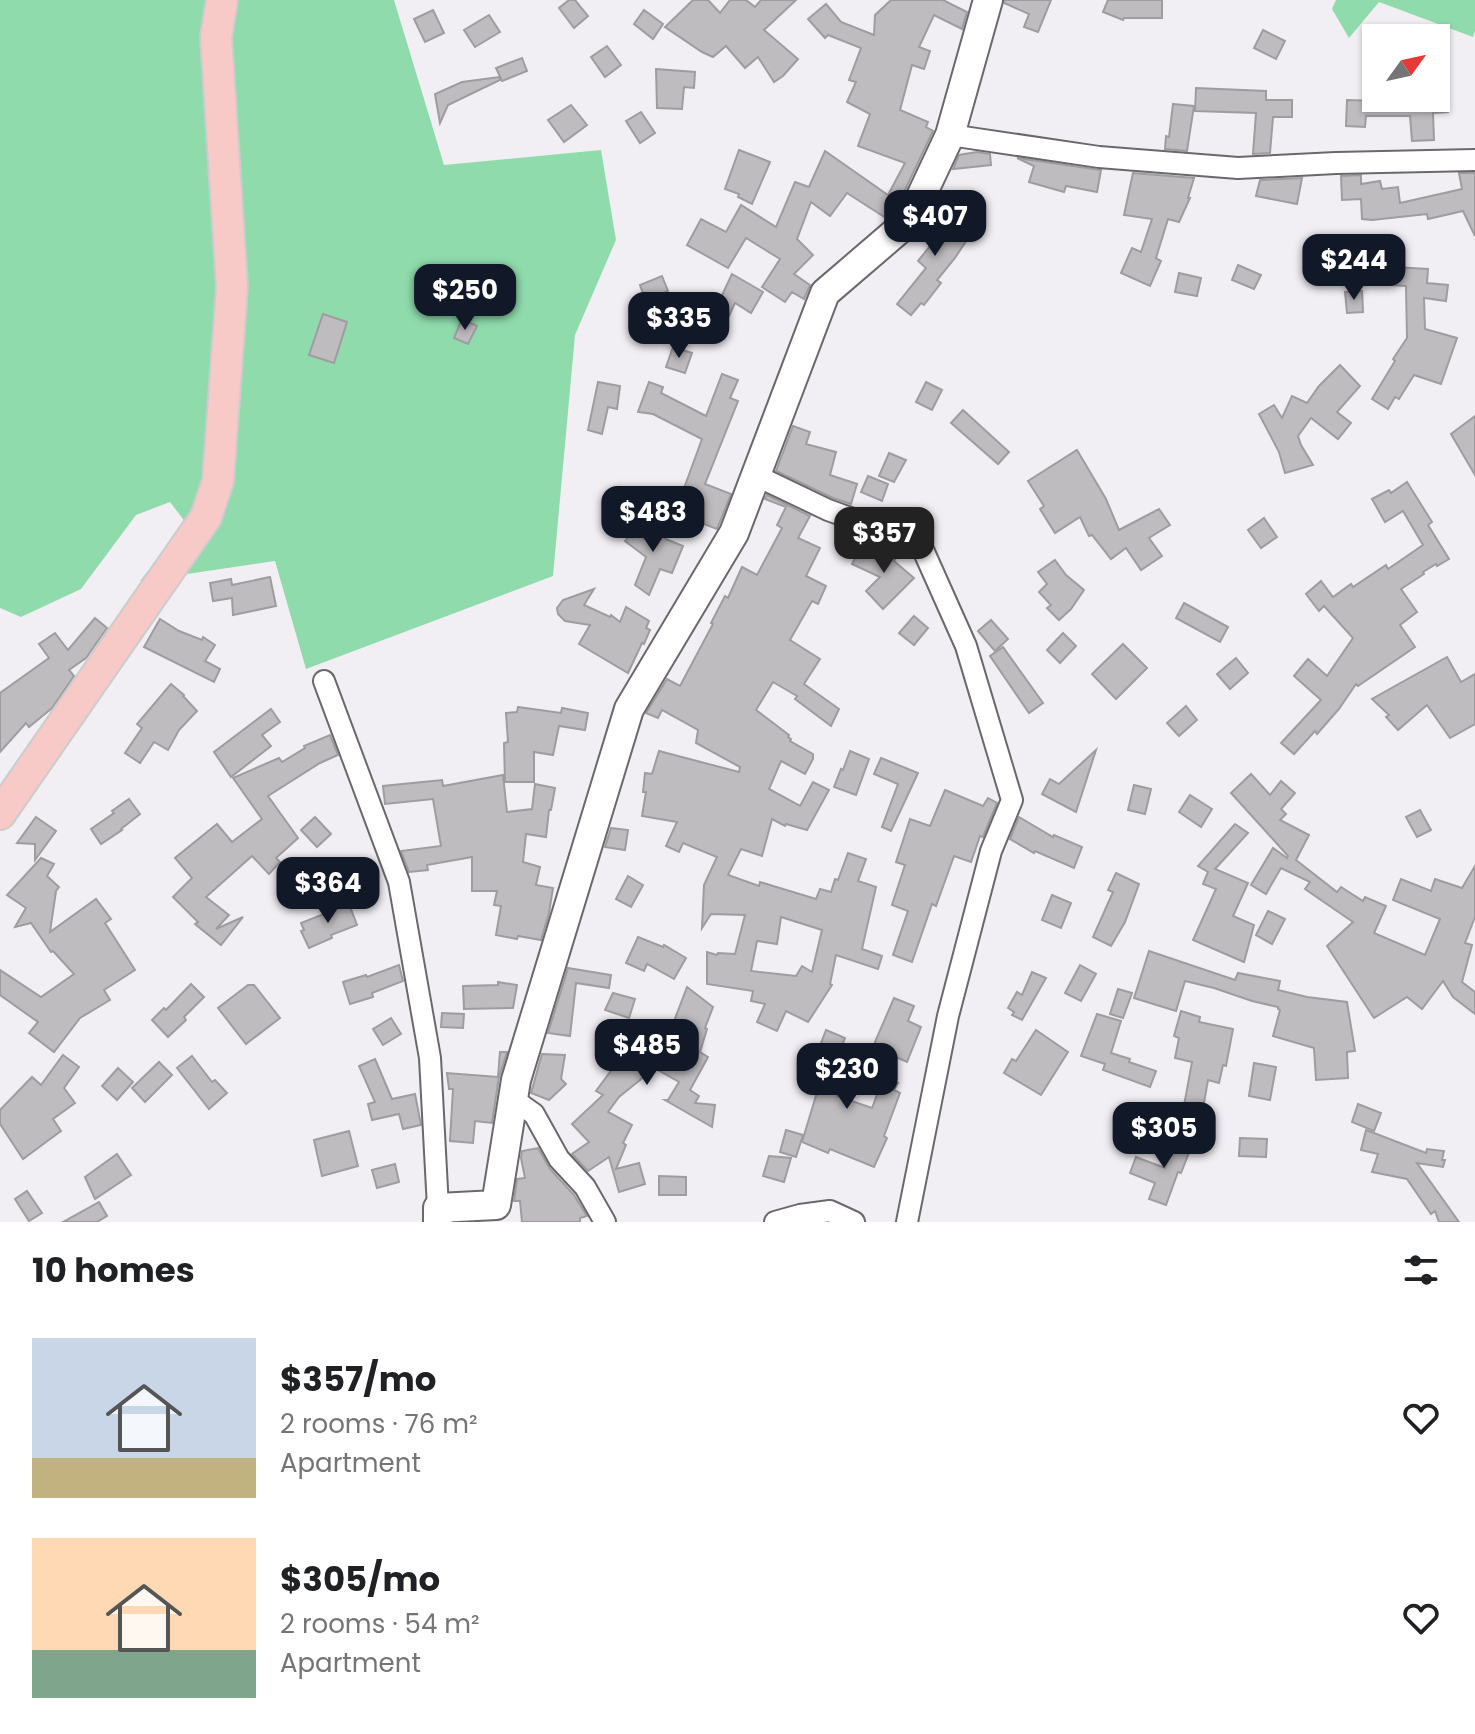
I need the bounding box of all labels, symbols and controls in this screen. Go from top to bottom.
north arrow [1362,24,1450,112]
map controls [1362,24,1450,112]
pin: $407 [888,190,982,258]
text: $407 [902,198,968,234]
pin: $244 [1307,234,1401,302]
text: $244 [1320,242,1388,278]
pin: $250 [418,264,512,332]
text: $250 [432,272,498,308]
pin: $335 [632,292,726,360]
text: $335 [646,300,712,336]
pin: $483 [606,486,700,554]
text: $483 [619,494,687,530]
pin: $357 [837,507,931,575]
text: $357 [852,515,916,551]
pin: $364 [281,857,375,925]
text: $364 [294,865,362,901]
pin: $485 [600,1019,694,1087]
text: $485 [613,1027,681,1063]
pin: $230 [800,1043,894,1111]
text: $230 [815,1051,879,1087]
pin: $305 [1117,1102,1211,1170]
text: $305 [1131,1110,1197,1146]
text: 10 homes [32,1246,195,1294]
icon: filters [1399,1248,1443,1292]
text: $357/mo [280,1355,436,1403]
icon: home [96,1370,192,1466]
icon: heart [1399,1396,1443,1440]
text: 2 rooms · 76 m² [280,1406,478,1442]
text: Apartment [280,1445,421,1481]
text: $305/mo [280,1555,440,1603]
icon: home [96,1570,192,1666]
icon: heart [1399,1596,1443,1640]
text: 2 rooms · 54 m² [280,1606,480,1642]
text: Apartment [280,1645,421,1681]

